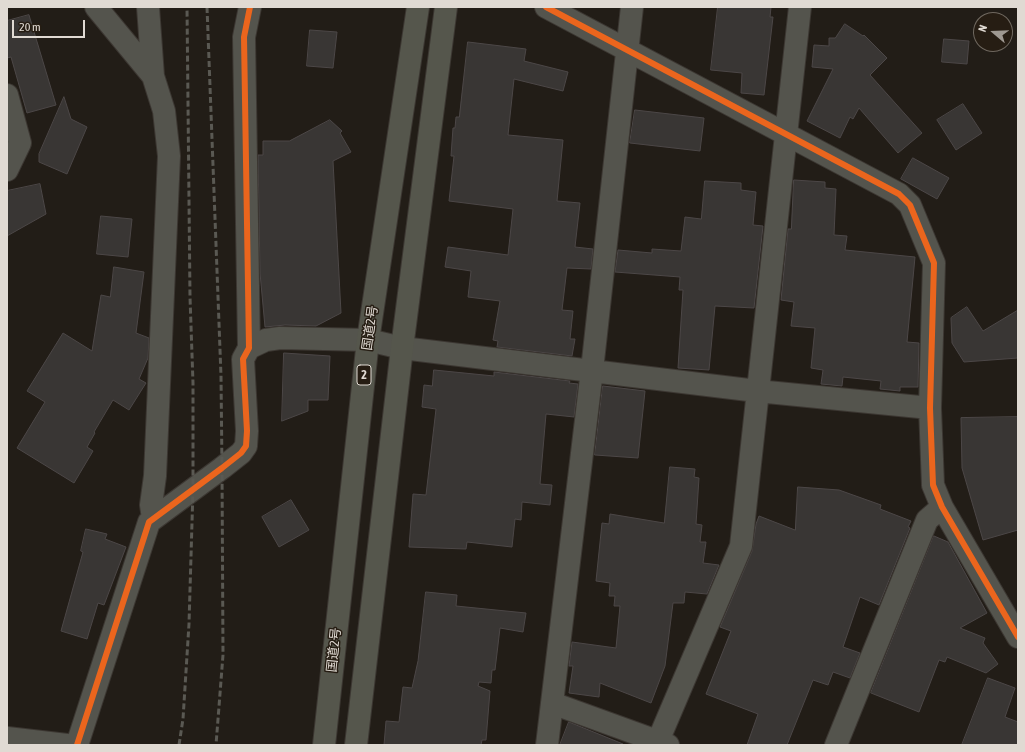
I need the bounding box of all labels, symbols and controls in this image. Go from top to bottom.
scale bar [14,12,87,38]
north arrow [973,12,1013,52]
text: 20 m [19,20,41,34]
text: N [976,23,989,33]
street label: 国道2号 [359,305,381,351]
road number: 2 [357,365,371,385]
street label: 国道2号 [324,627,344,673]

